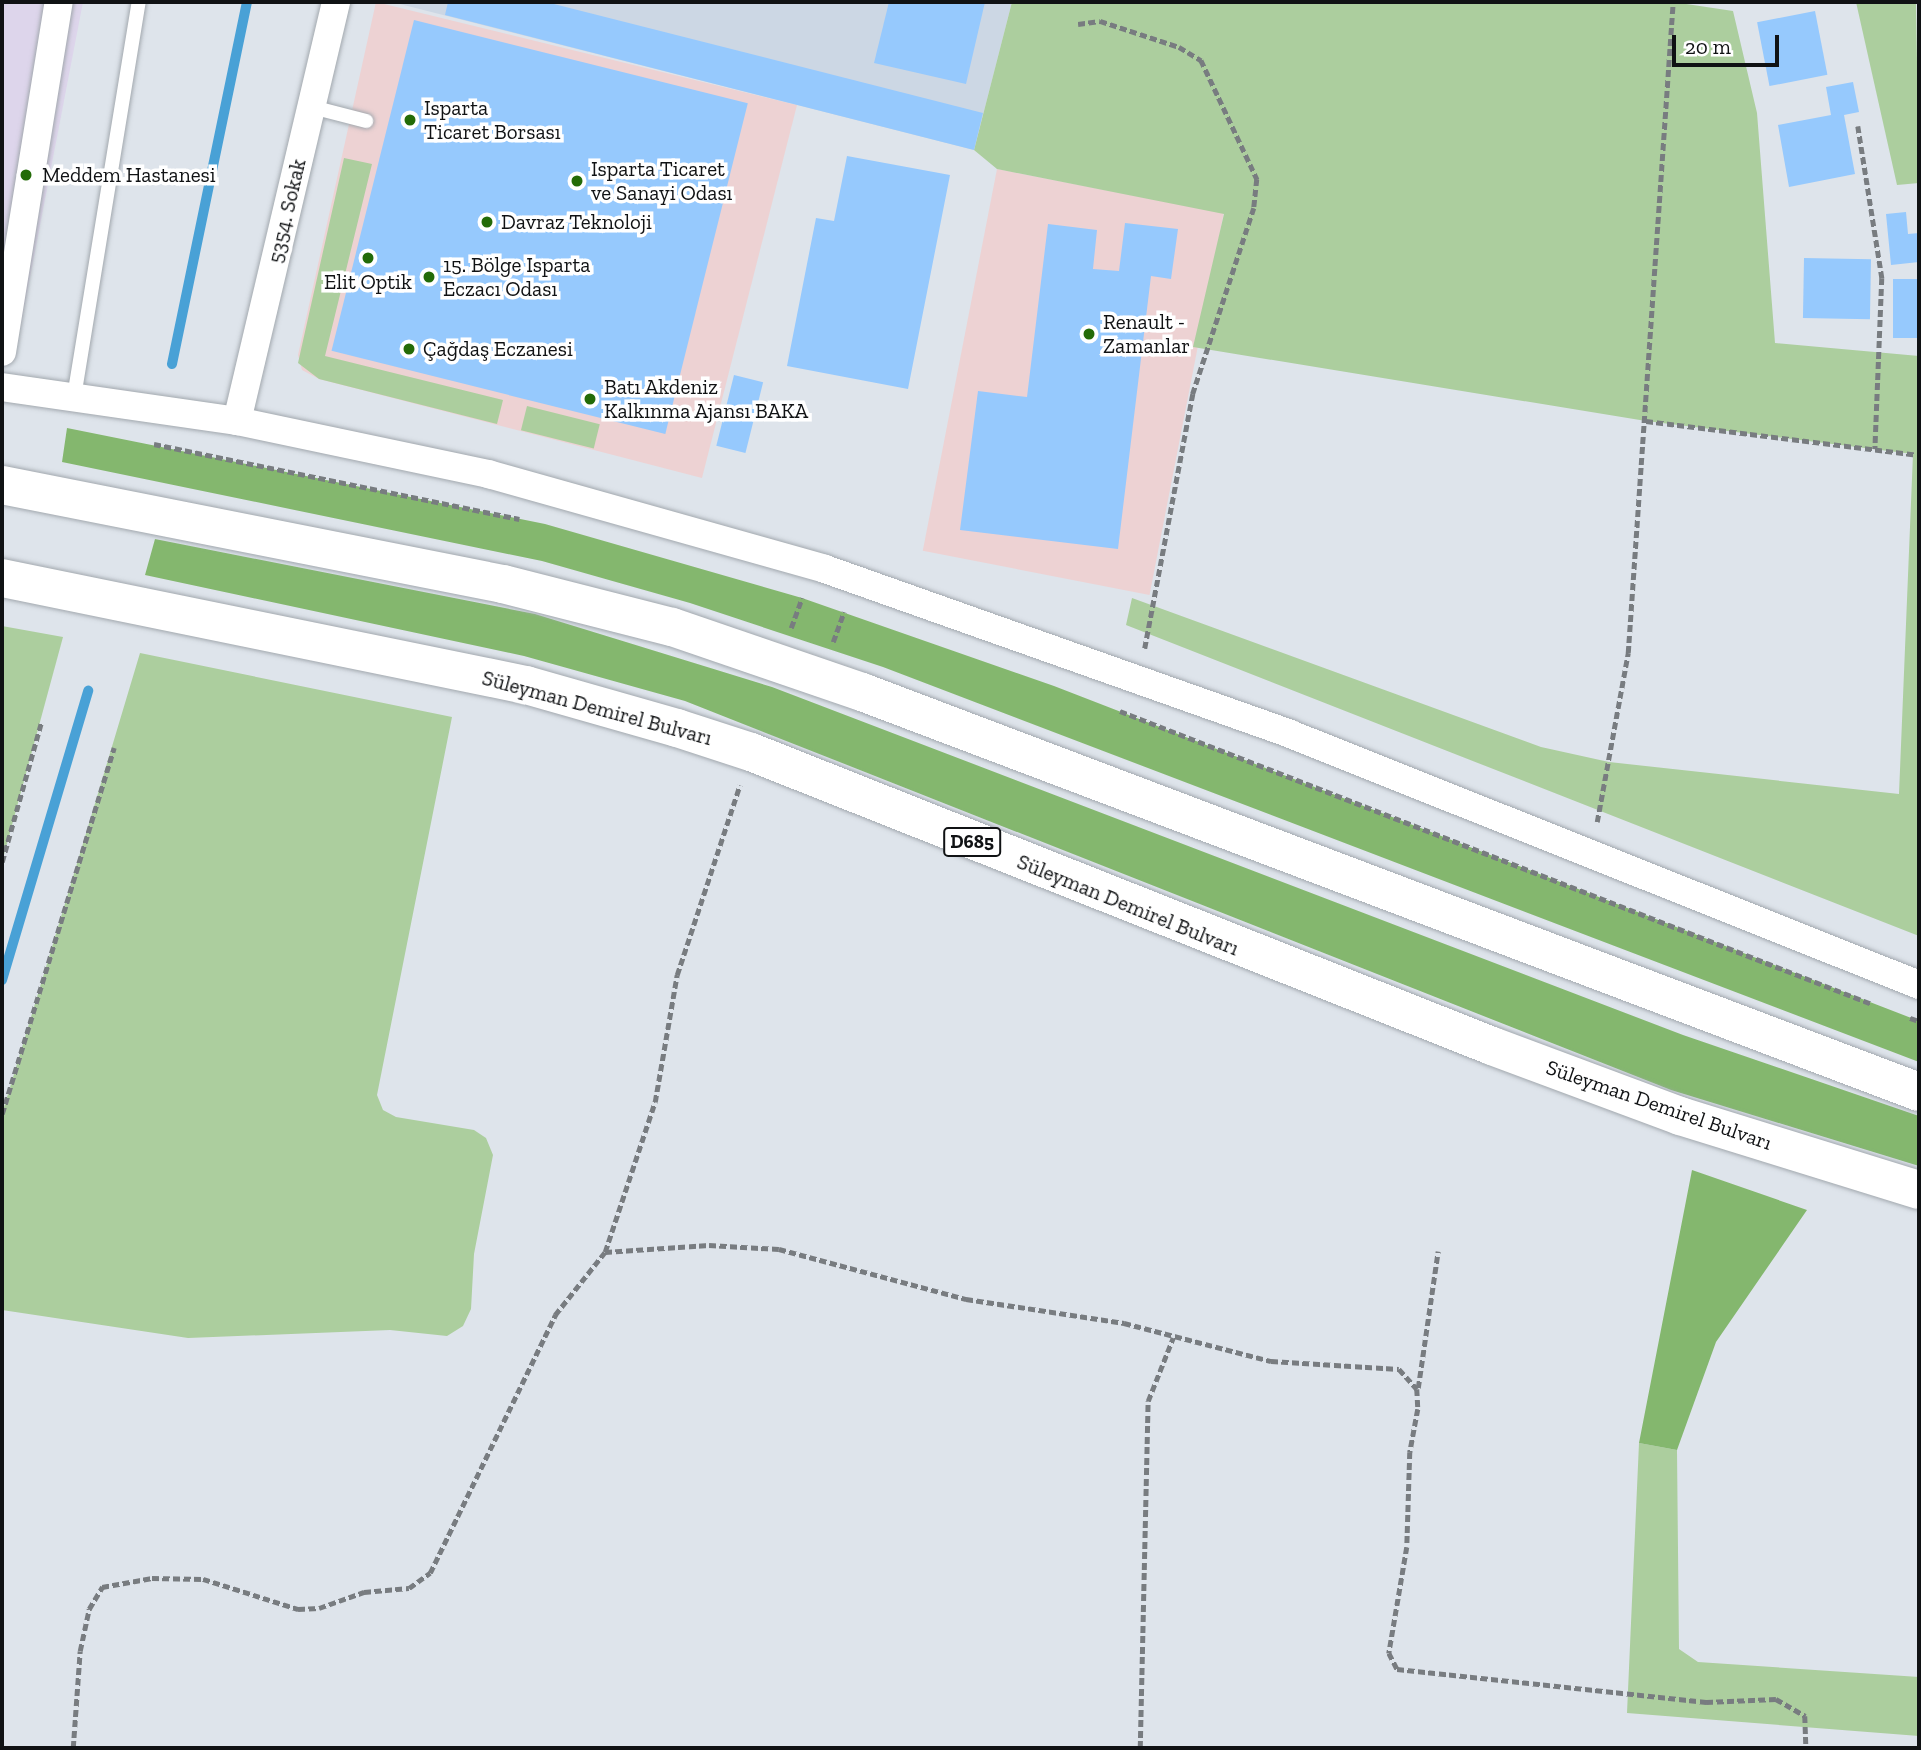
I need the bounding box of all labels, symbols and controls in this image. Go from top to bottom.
scale bar [1676,21,1783,65]
text: 20 m [1685,34,1731,59]
place label: Isparta Ticaret Borsası [424,95,561,145]
marker: Isparta Ticaret Borsası [402,112,418,128]
street label: 5354. Sokak [263,156,311,266]
place label: Isparta Ticaret ve Sanayi Odası [591,156,732,206]
place label: Meddem Hastanesi [42,162,216,188]
marker: Meddem Hastanesi [16,165,36,185]
marker: Isparta Ticaret ve Sanayi Odası [569,173,585,189]
place label: Davraz Teknoloji [501,209,652,235]
marker: Davraz Teknoloji [479,214,495,230]
marker: Elit Optik [360,250,376,266]
place label: 15. Bölge Isparta Eczacı Odası [443,252,590,302]
place label: Elit Optik [324,269,412,295]
marker: 15. Bölge Isparta Eczacı Odası [421,269,437,285]
place label: Renault - Zamanlar [1103,309,1190,359]
marker: Renault - Zamanlar [1081,326,1097,342]
place label: Çağdaş Eczanesi [423,336,573,362]
marker: Çağdaş Eczanesi [401,341,417,357]
place label: Batı Akdeniz Kalkınma Ajansı BAKA [604,374,809,424]
marker: Batı Akdeniz Kalkınma Ajansı BAKA [582,391,598,407]
street label: Süleyman Demirel Bulvarı [479,665,715,751]
road number: D685 [942,827,1002,858]
street label: Süleyman Demirel Bulvarı [1013,849,1243,961]
street label: Süleyman Demirel Bulvarı [1543,1055,1775,1155]

